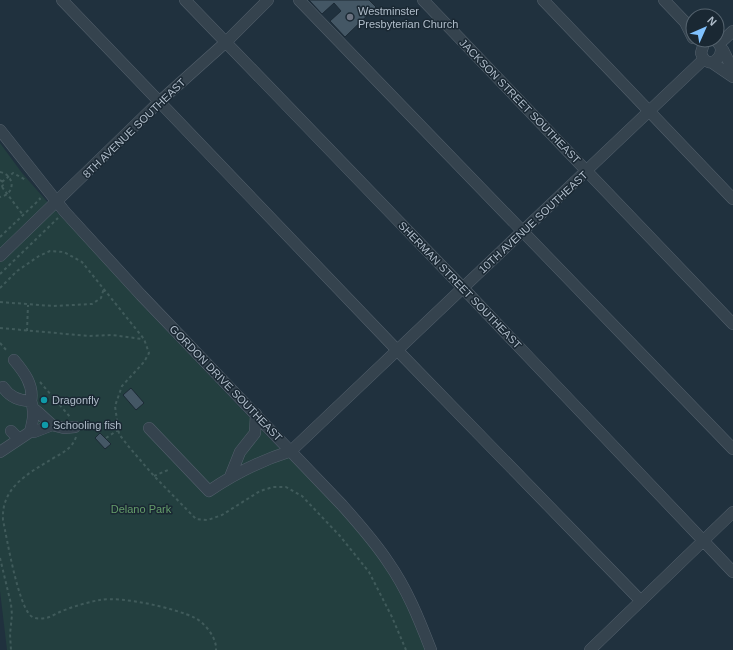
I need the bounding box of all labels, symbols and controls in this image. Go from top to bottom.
place label: Westminster Presbyterian Church [358,5,458,30]
north arrow [685,8,725,48]
marker: Westminster Presbyterian Church [345,12,355,22]
text: N [705,14,719,28]
street label: JACKSON STREET SOUTHEAST [457,36,583,166]
street label: 8TH AVENUE SOUTHEAST [80,76,188,180]
street label: 10TH AVENUE SOUTHEAST [476,168,590,276]
street label: SHERMAN STREET SOUTHEAST [396,219,524,351]
street label: GORDON DRIVE SOUTHEAST [167,323,285,444]
place label: Dragonfly [52,394,100,406]
marker: Dragonfly [39,395,49,405]
place label: Schooling fish [53,419,122,431]
marker: Schooling fish [40,420,50,430]
park label: Delano Park [111,503,172,515]

